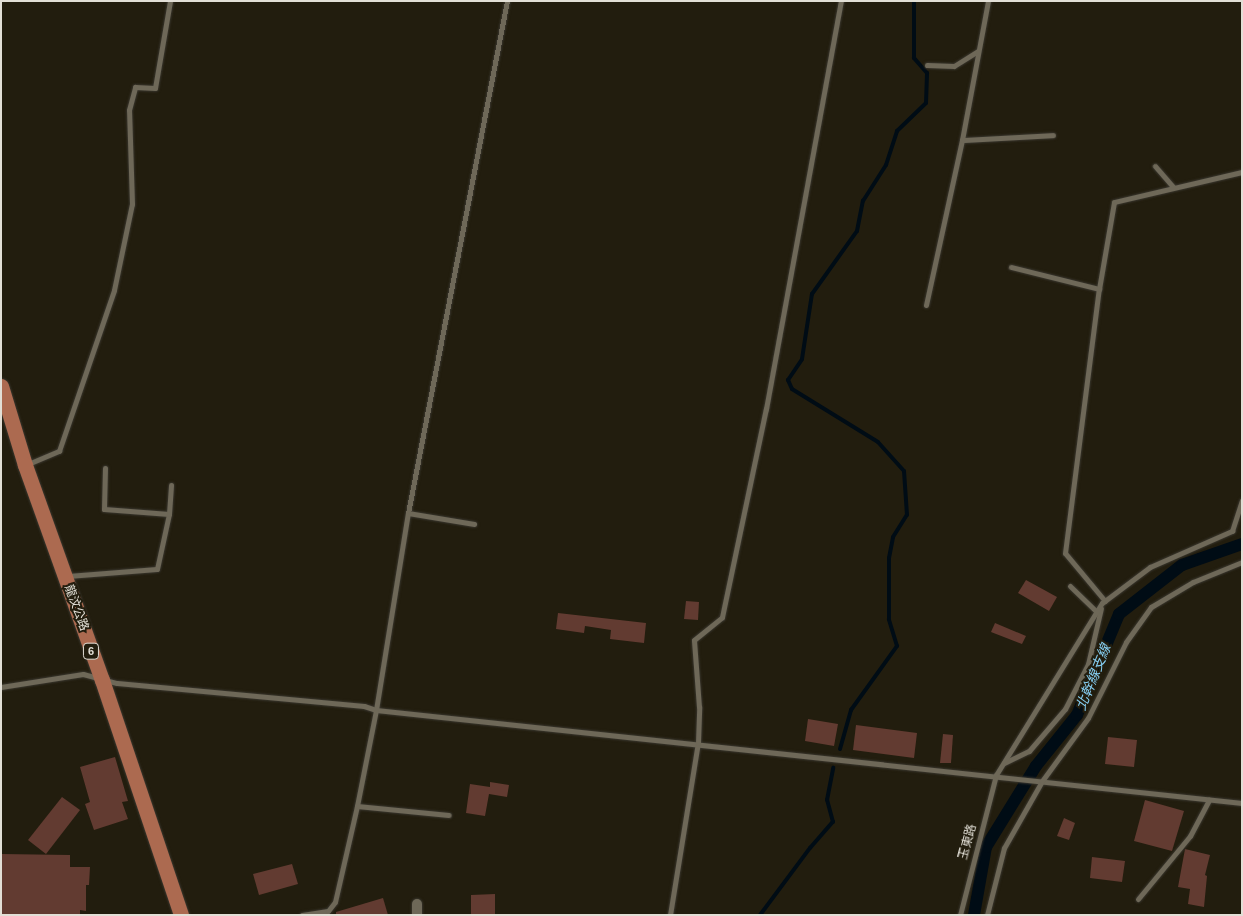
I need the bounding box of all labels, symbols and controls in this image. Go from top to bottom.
street label: 龍汶公路 [61,583,91,633]
water label: 北幹線支線 [1072,641,1114,713]
road number: 6 [82,642,100,659]
street label: 玉東路 [956,823,980,861]

